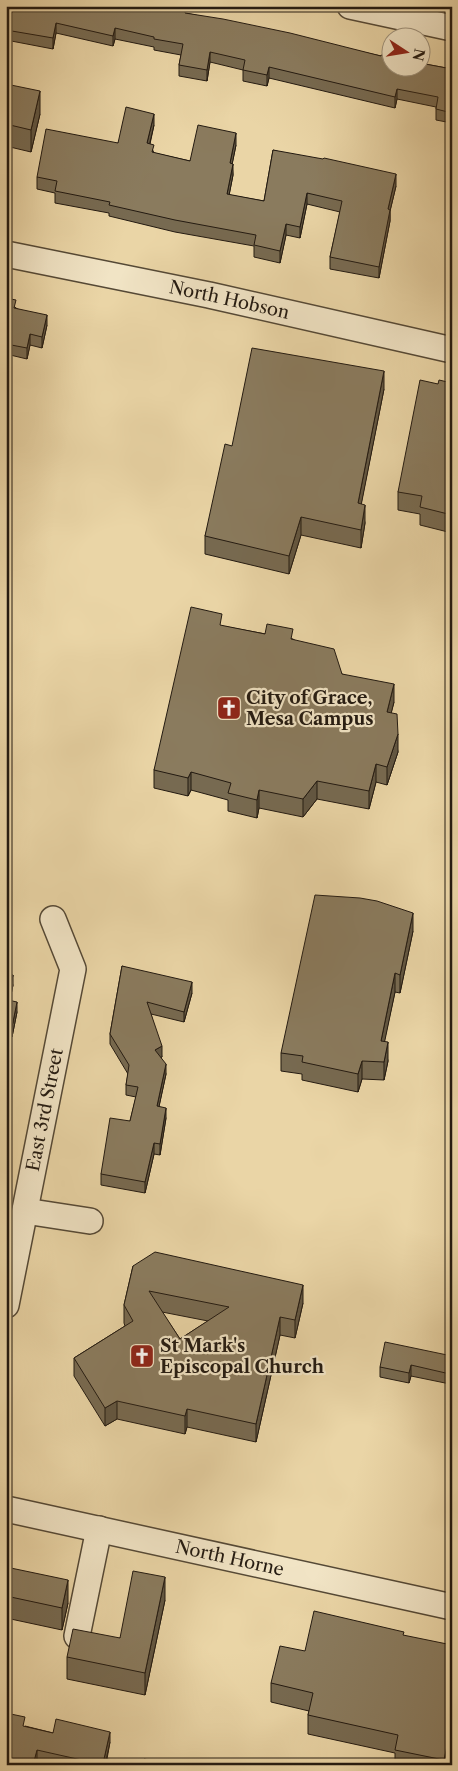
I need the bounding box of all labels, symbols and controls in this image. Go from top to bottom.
north arrow [380,28,430,78]
text: N [409,47,429,63]
street label: North Hobson [167,276,292,324]
place label: City of Grace, Mesa Campus [246,687,374,730]
church icon: City of Grace, Mesa Campus [216,695,242,721]
street label: East 3rd Street [22,1046,68,1173]
place label: St Mark's Episcopal Church [160,1335,325,1378]
church icon: St Mark's Episcopal Church [129,1343,155,1369]
street label: North Horne [173,1536,286,1581]

